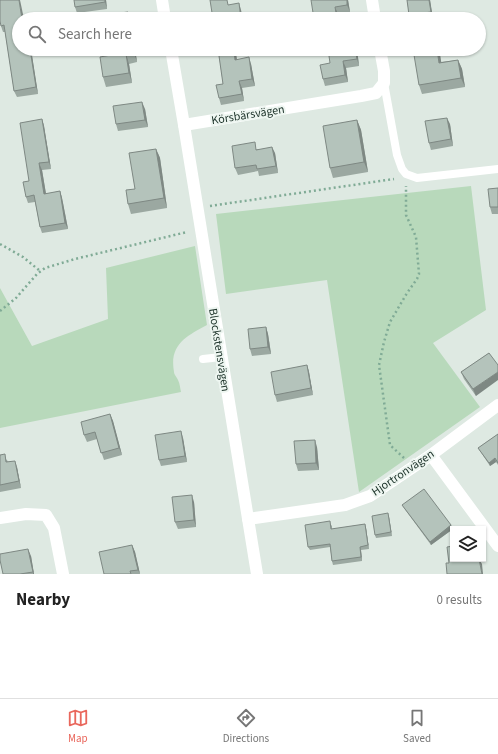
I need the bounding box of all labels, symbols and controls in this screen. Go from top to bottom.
search box [12,12,486,56]
icon: search [26,23,48,45]
text: Search here [58,24,132,45]
street label: Körsbärsvägen [210,101,286,129]
street label: Blockstensvägen [204,307,234,393]
street label: Hjortronvägen [368,446,438,500]
map controls [450,526,486,562]
button: layers [450,526,486,562]
text: Nearby [16,588,70,612]
text: 0 results [437,591,482,609]
tab: Map [67,707,89,746]
tab: Directions [223,707,269,746]
tab: Saved [403,707,431,746]

